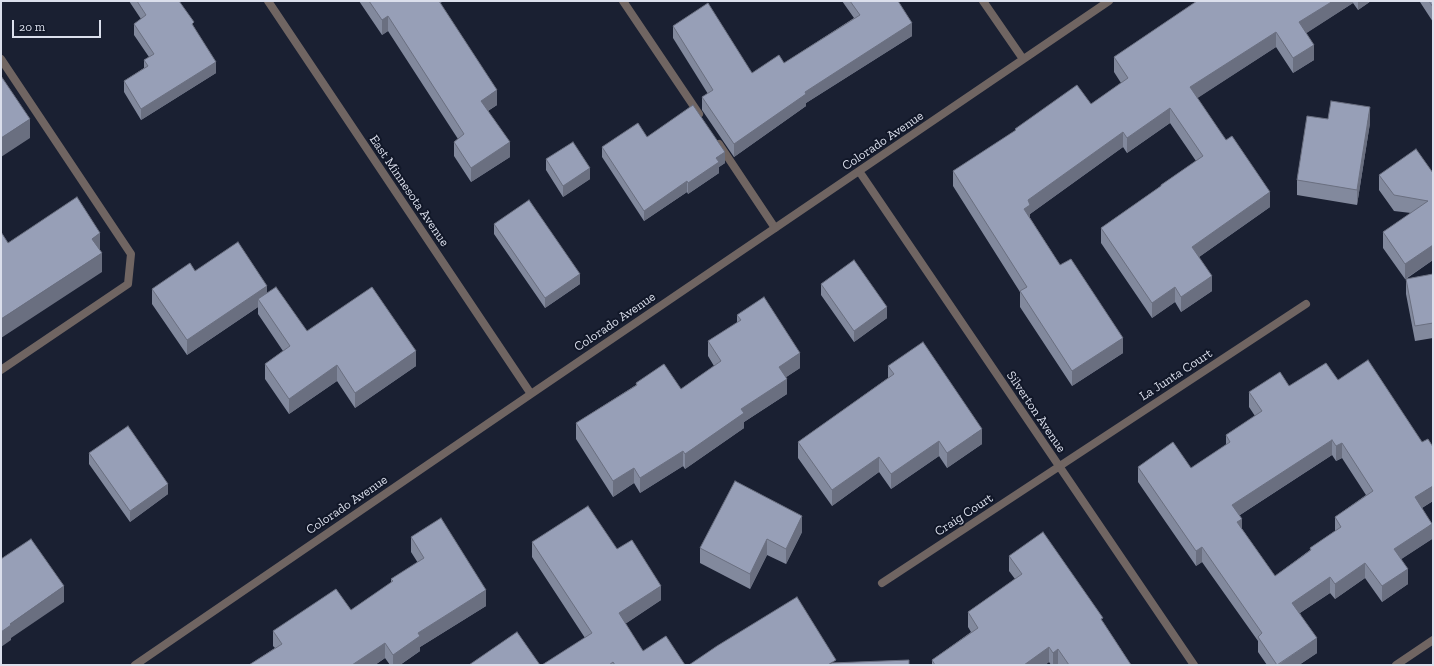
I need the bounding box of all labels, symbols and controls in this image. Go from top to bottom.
scale bar [14,12,103,38]
text: 20 m [19,20,45,34]
street label: Colorado Avenue [839,108,927,174]
street label: East Minnesota Avenue [366,132,452,250]
street label: Colorado Avenue [571,289,659,355]
street label: La Junta Court [1137,346,1215,404]
street label: Silverton Avenue [1003,368,1069,456]
street label: Colorado Avenue [303,472,391,538]
street label: Craig Court [932,490,996,540]

